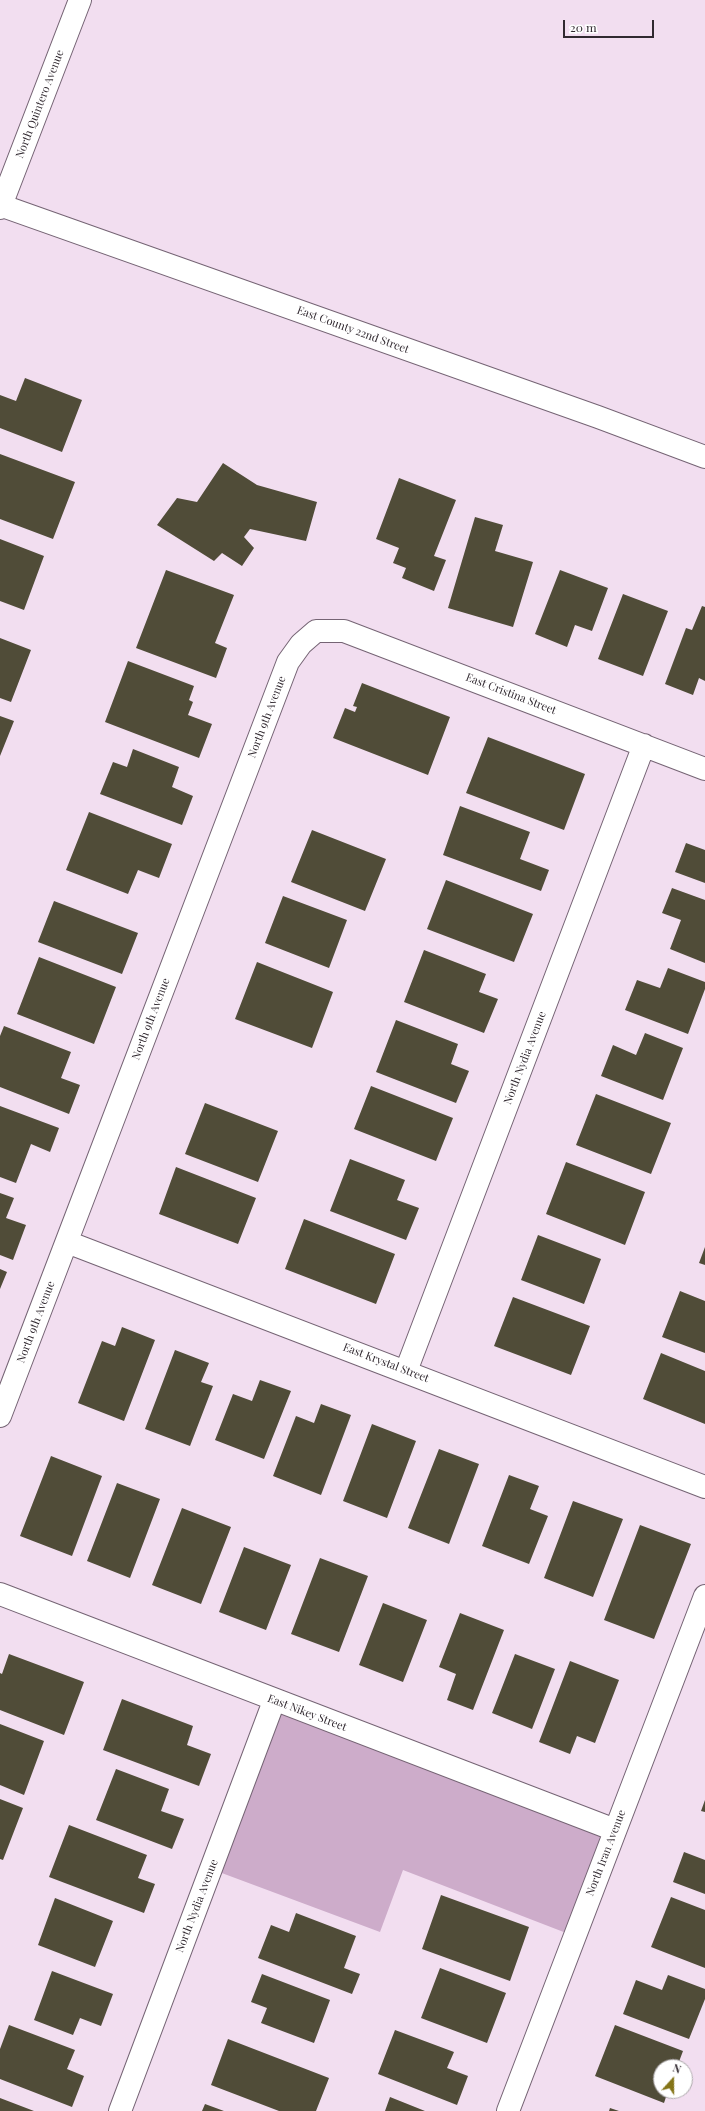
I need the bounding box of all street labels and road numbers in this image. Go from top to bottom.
street label: North Quintero Avenue [13,48,67,160]
street label: East County 22nd Street [295,304,411,356]
street label: East Cristina Street [464,671,558,717]
street label: North 9th Avenue [245,674,289,760]
street label: North 9th Avenue [129,976,173,1062]
street label: North Nydia Avenue [501,1010,549,1106]
street label: North 9th Avenue [14,1279,58,1365]
street label: East Krystal Street [341,1341,431,1385]
street label: East Nikey Street [266,1692,348,1734]
street label: North Iran Avenue [583,1808,629,1898]
street label: North Nydia Avenue [173,1858,221,1954]

